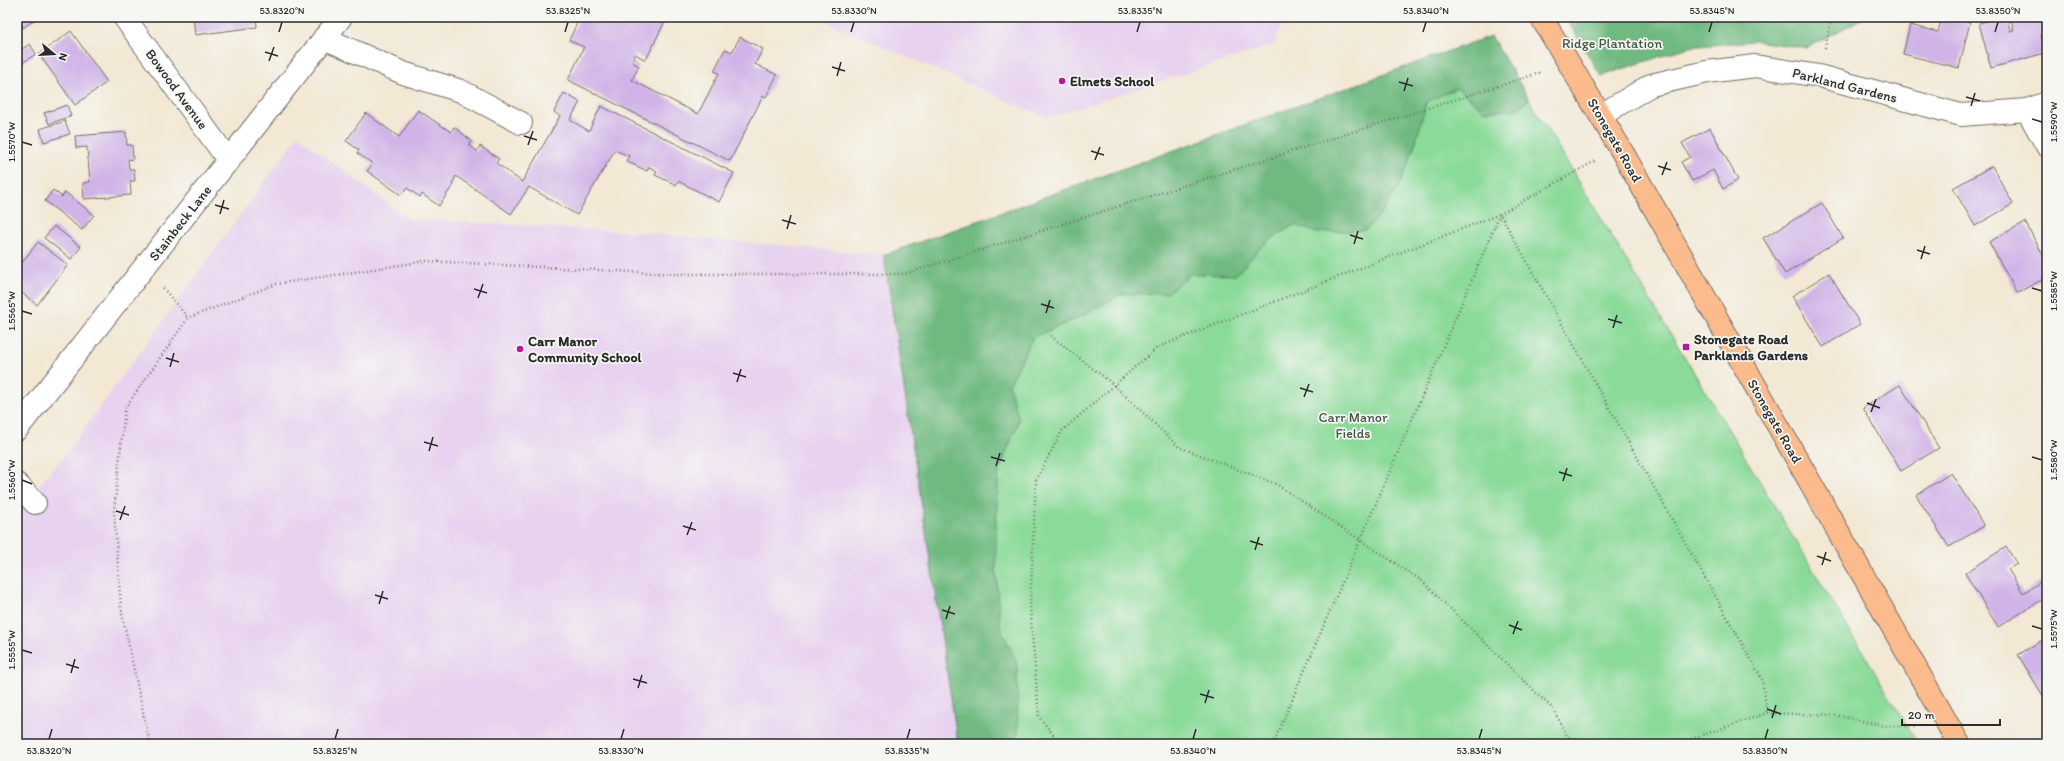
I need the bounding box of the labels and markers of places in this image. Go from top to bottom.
place label: Elmets School [1070,73,1155,90]
marker: Elmets School [1057,76,1067,86]
place label: Stonegate Road Parklands Gardens [1694,331,1808,364]
place label: Carr Manor Community School [528,333,643,366]
marker: Stonegate Road Parklands Gardens [1681,342,1691,352]
marker: Carr Manor Community School [515,344,525,354]

